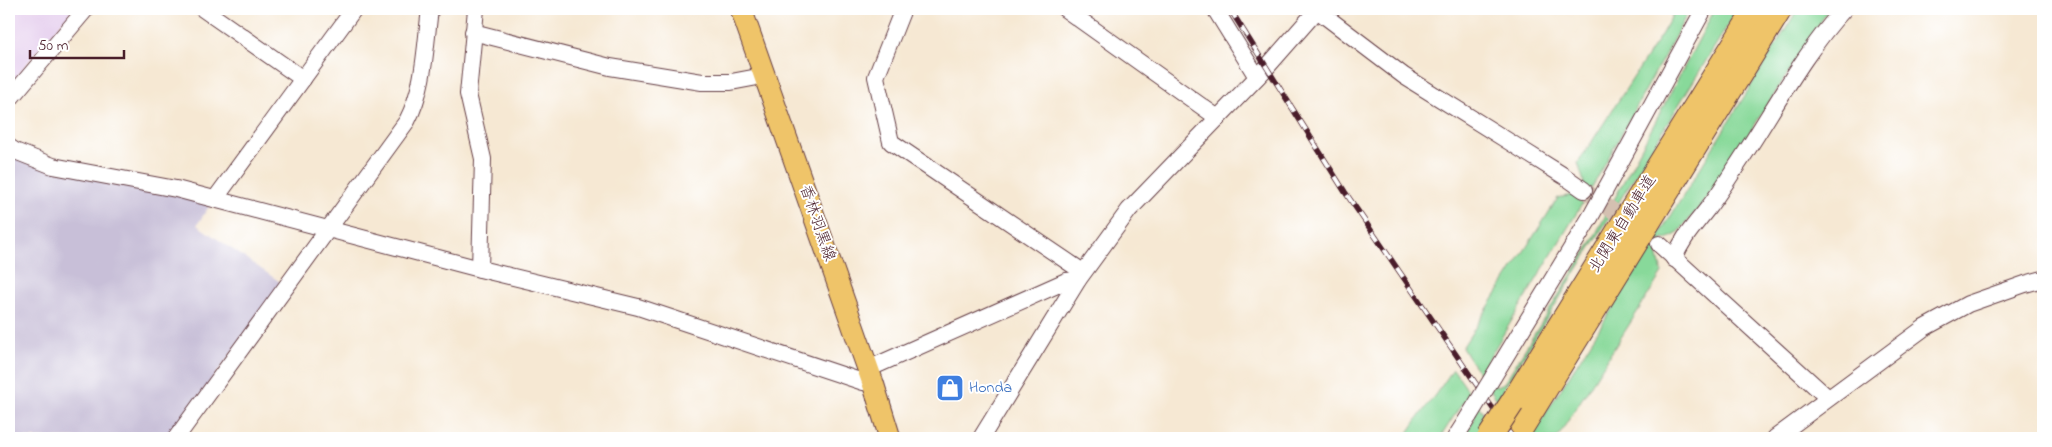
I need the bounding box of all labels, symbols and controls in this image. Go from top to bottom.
scale bar [30,28,124,60]
text: 50 m [38,35,69,57]
street label: 北関東自動車道 [1583,170,1663,278]
street label: 香林羽黒線 [793,181,841,265]
shop icon: Honda [935,373,965,403]
place label: Honda [969,376,1012,400]

